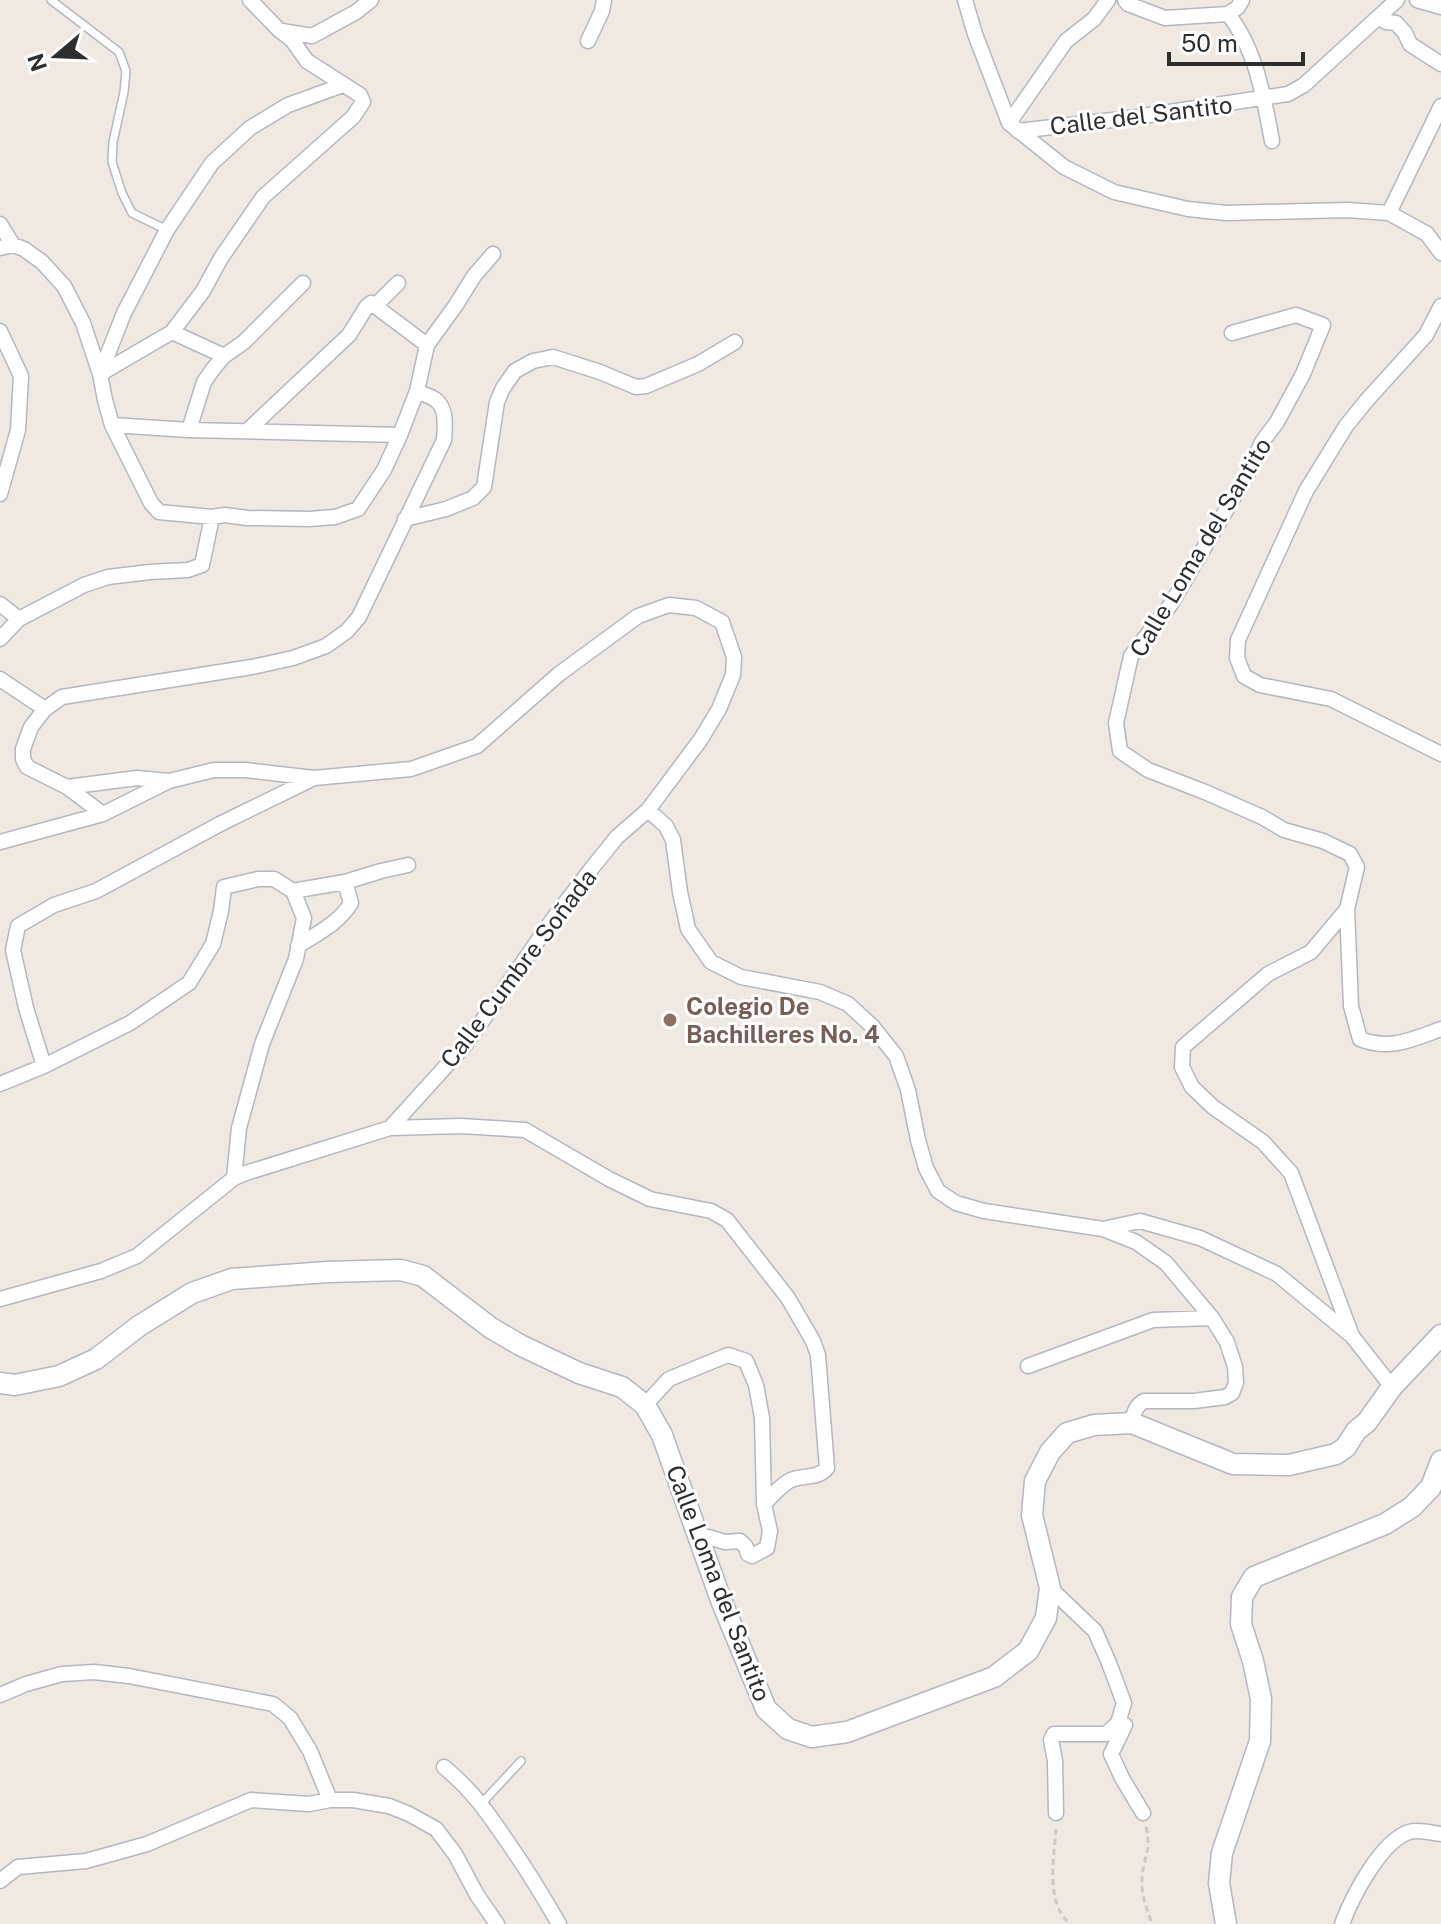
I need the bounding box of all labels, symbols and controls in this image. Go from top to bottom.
north arrow [16,16,96,96]
scale bar [1169,16,1303,66]
text: 50 m [1181,29,1238,57]
text: N [22,50,52,75]
street label: Calle del Santito [1048,90,1234,140]
street label: Calle Loma del Santito [1124,432,1276,662]
street label: Calle Cumbre Soñada [434,863,602,1073]
place label: Colegio De Bachilleres No. 4 [686,992,880,1048]
marker: Colegio De Bachilleres No. 4 [661,1011,679,1029]
street label: Calle Loma del Santito [661,1461,777,1705]

